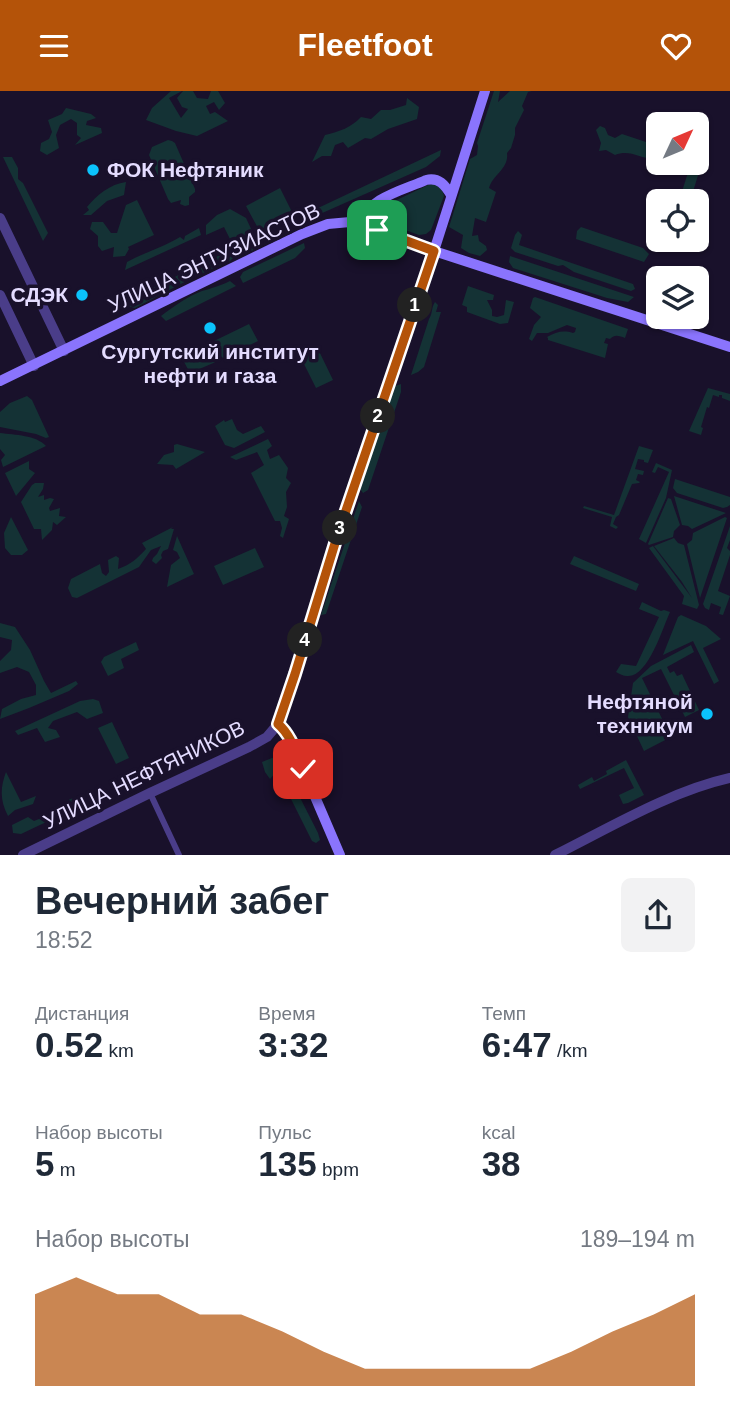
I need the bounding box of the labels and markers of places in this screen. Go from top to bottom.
place label: ФОК Нефтяник [107,158,264,181]
marker: ФОК Нефтяник [85,162,101,178]
pin [347,200,407,260]
place label: СДЭК [10,283,68,306]
marker: СДЭК [74,287,90,303]
pin: 1 [398,287,432,323]
marker: Сургутский институт нефти и газа [202,320,218,336]
place label: Сургутский институт нефти и газа [101,340,319,387]
pin: 2 [360,399,396,433]
pin: 3 [322,511,358,545]
pin: 4 [288,623,322,657]
place label: Нефтяной техникум [587,690,693,737]
marker: Нефтяной техникум [699,706,715,722]
pin [273,739,333,799]

